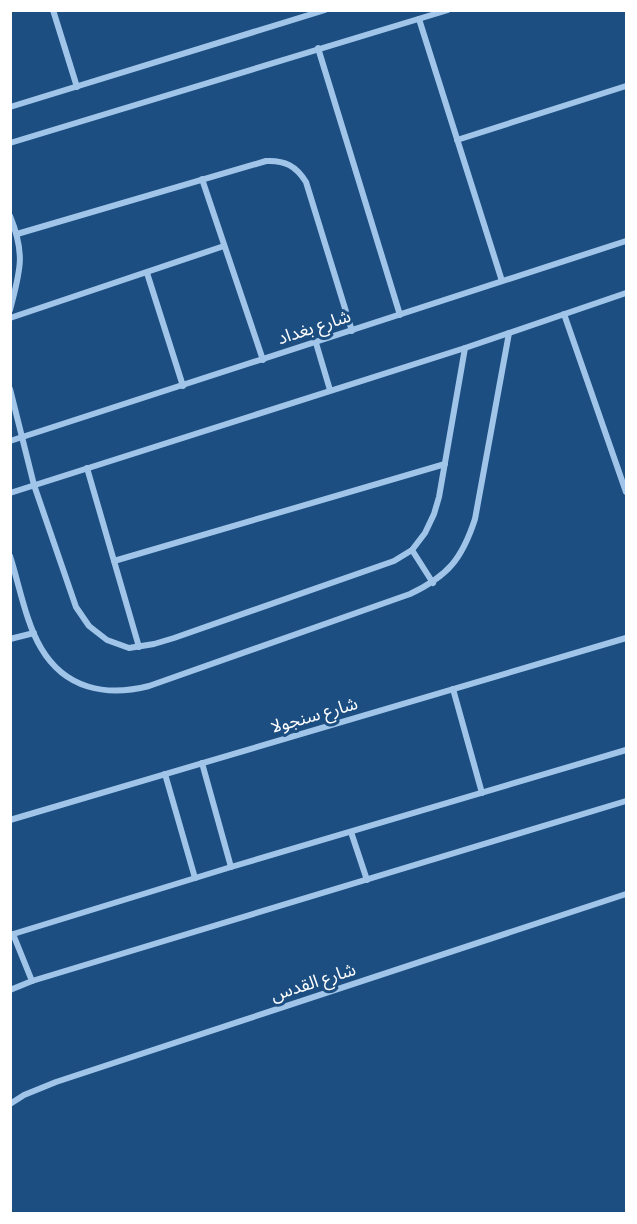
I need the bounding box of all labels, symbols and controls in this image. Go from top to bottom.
street label: شارع بغداد [274,302,354,352]
street label: شارع سنجولا [267,689,361,741]
street label: شارع القدس [267,955,359,1009]

